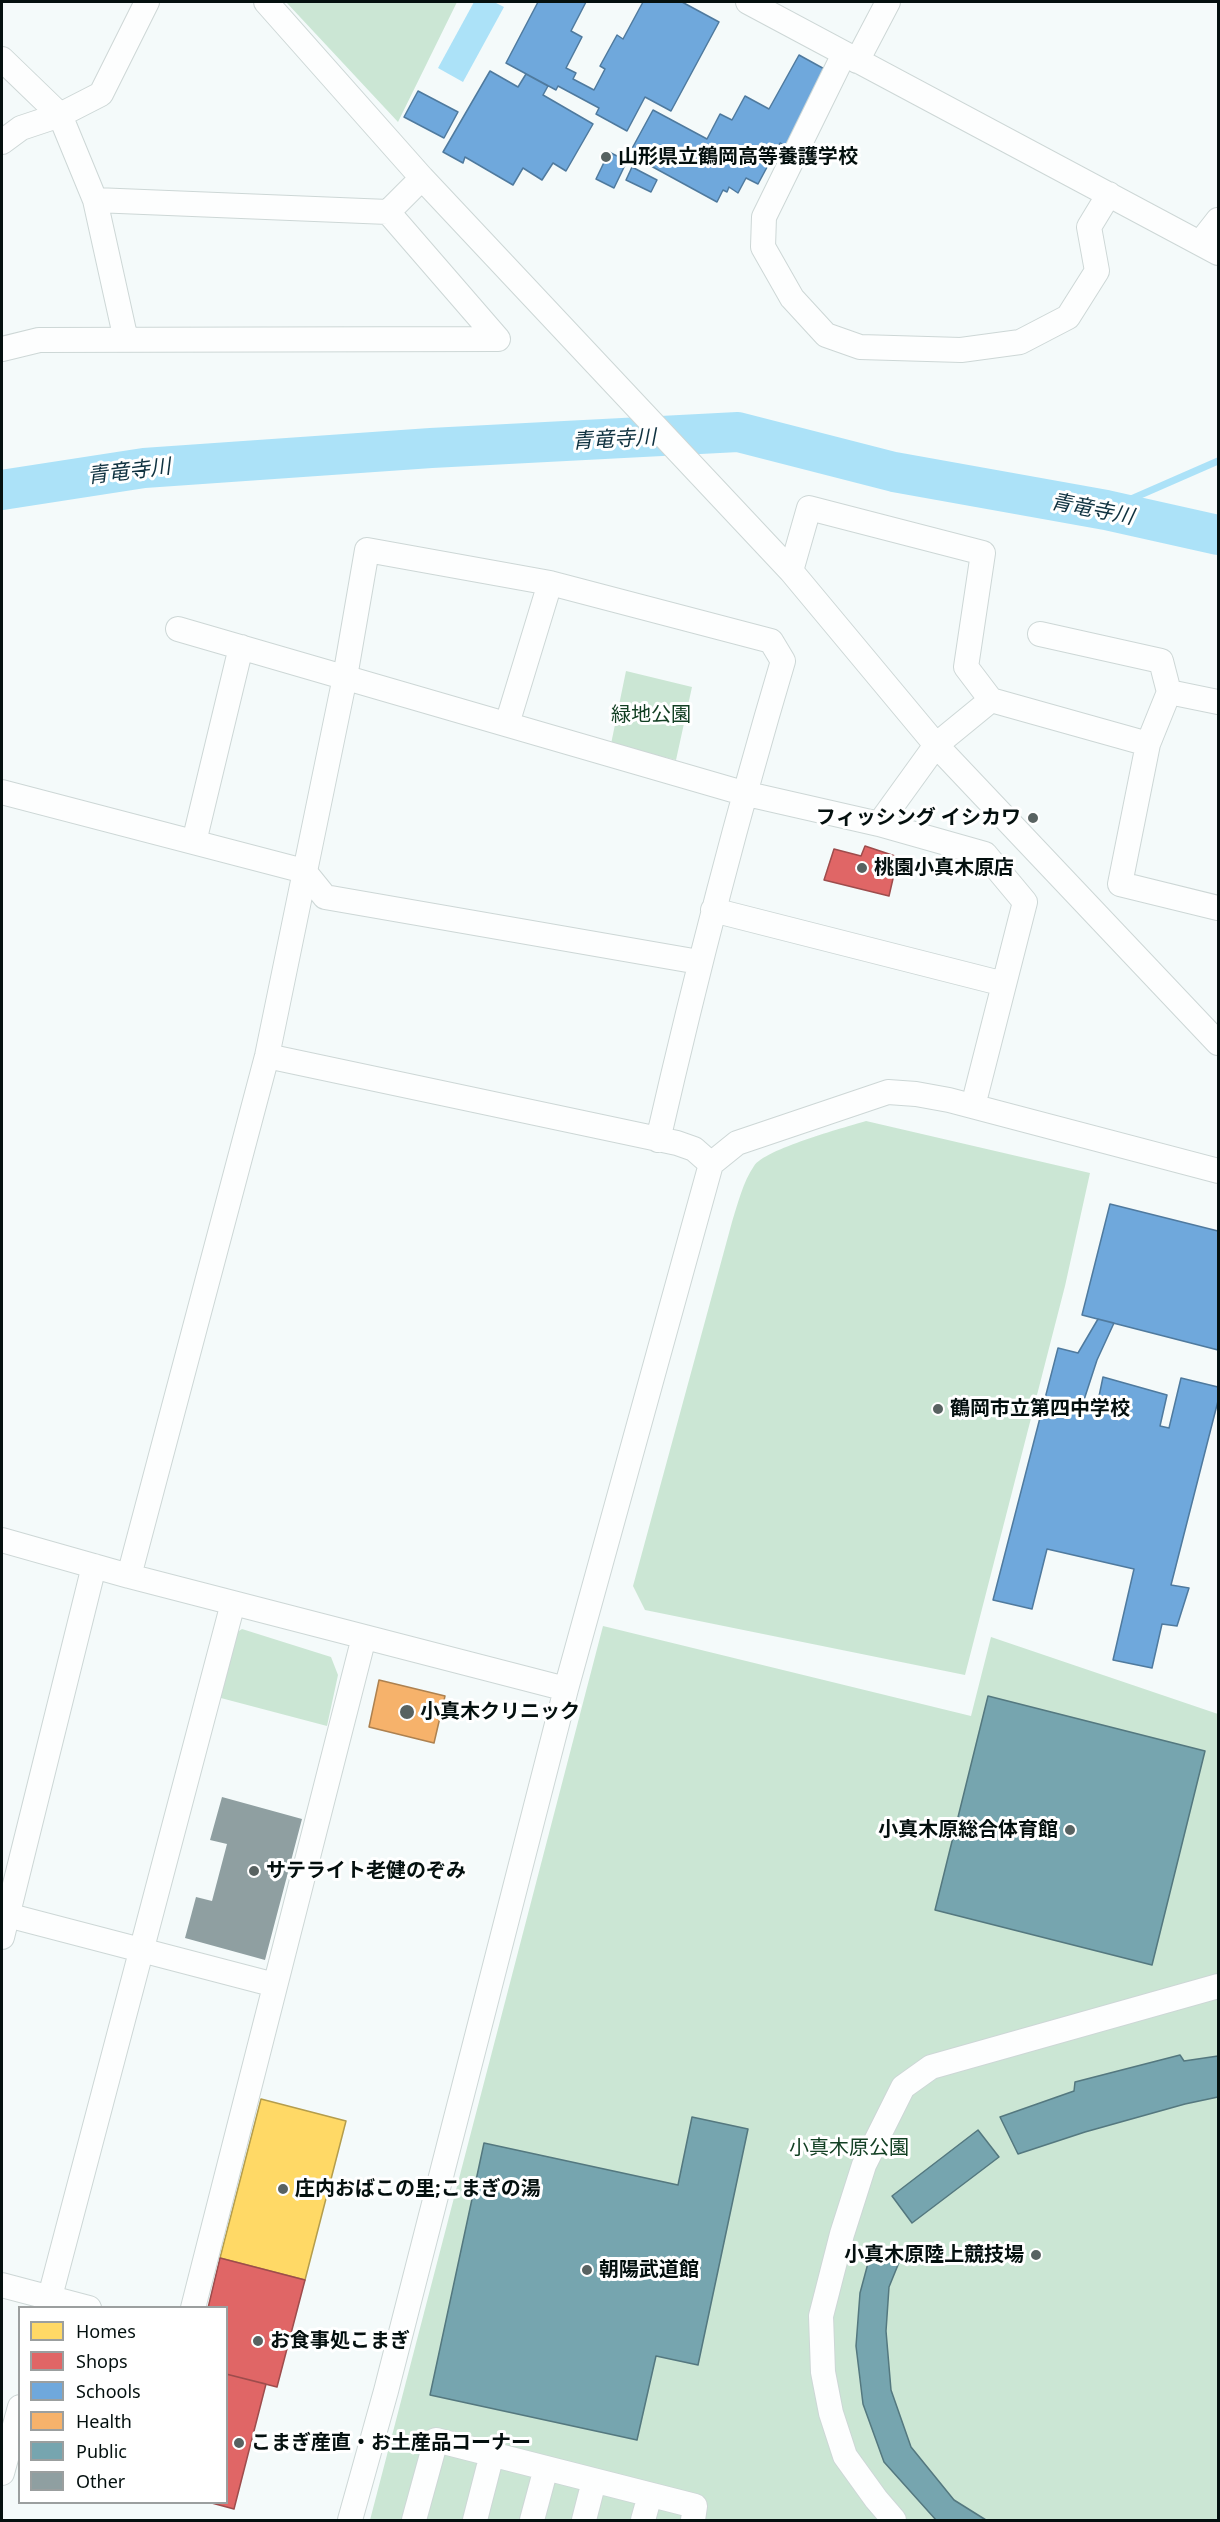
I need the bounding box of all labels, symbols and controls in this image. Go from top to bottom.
place label: 山形県立鶴岡高等養護学校 [618,145,858,169]
marker: 山形県立鶴岡高等養護学校 [599,150,613,164]
water label: 青竜寺川 [571,425,657,455]
water label: 青竜寺川 [86,454,172,490]
water label: 青竜寺川 [1048,490,1136,530]
park label: 緑地公園 [611,703,691,727]
place label: フィッシング イシカワ [816,806,1021,830]
marker: フィッシング イシカワ [1026,811,1040,825]
place label: 桃園小真木原店 [874,856,1014,880]
marker: 桃園小真木原店 [855,861,869,875]
place label: 鶴岡市立第四中学校 [950,1397,1130,1421]
marker: 鶴岡市立第四中学校 [931,1402,945,1416]
place label: 小真木クリニック [420,1700,580,1724]
marker: 小真木クリニック [398,1703,416,1721]
place label: 小真木原総合体育館 [878,1818,1058,1842]
marker: 小真木原総合体育館 [1063,1823,1077,1837]
place label: サテライト老健のぞみ [266,1859,466,1883]
marker: サテライト老健のぞみ [247,1864,261,1878]
park label: 小真木原公園 [789,2136,909,2160]
place label: 庄内おばこの里;こまぎの湯 [295,2177,541,2201]
marker: 庄内おばこの里;こまぎの湯 [276,2182,290,2196]
place label: 小真木原陸上競技場 [844,2243,1024,2267]
marker: 小真木原陸上競技場 [1029,2248,1043,2262]
place label: 朝陽武道館 [599,2258,699,2282]
marker: 朝陽武道館 [580,2263,594,2277]
legend [18,2306,228,2504]
text: Homes [76,2319,136,2343]
place label: お食事処こまぎ [270,2329,410,2353]
marker: お食事処こまぎ [251,2334,265,2348]
text: Shops [76,2349,128,2373]
text: Schools [76,2379,141,2403]
text: Health [76,2409,132,2433]
place label: こまぎ産直・お土産品コーナー [251,2431,531,2455]
marker: こまぎ産直・お土産品コーナー [232,2436,246,2450]
text: Public [76,2439,127,2463]
text: Other [76,2469,125,2493]

